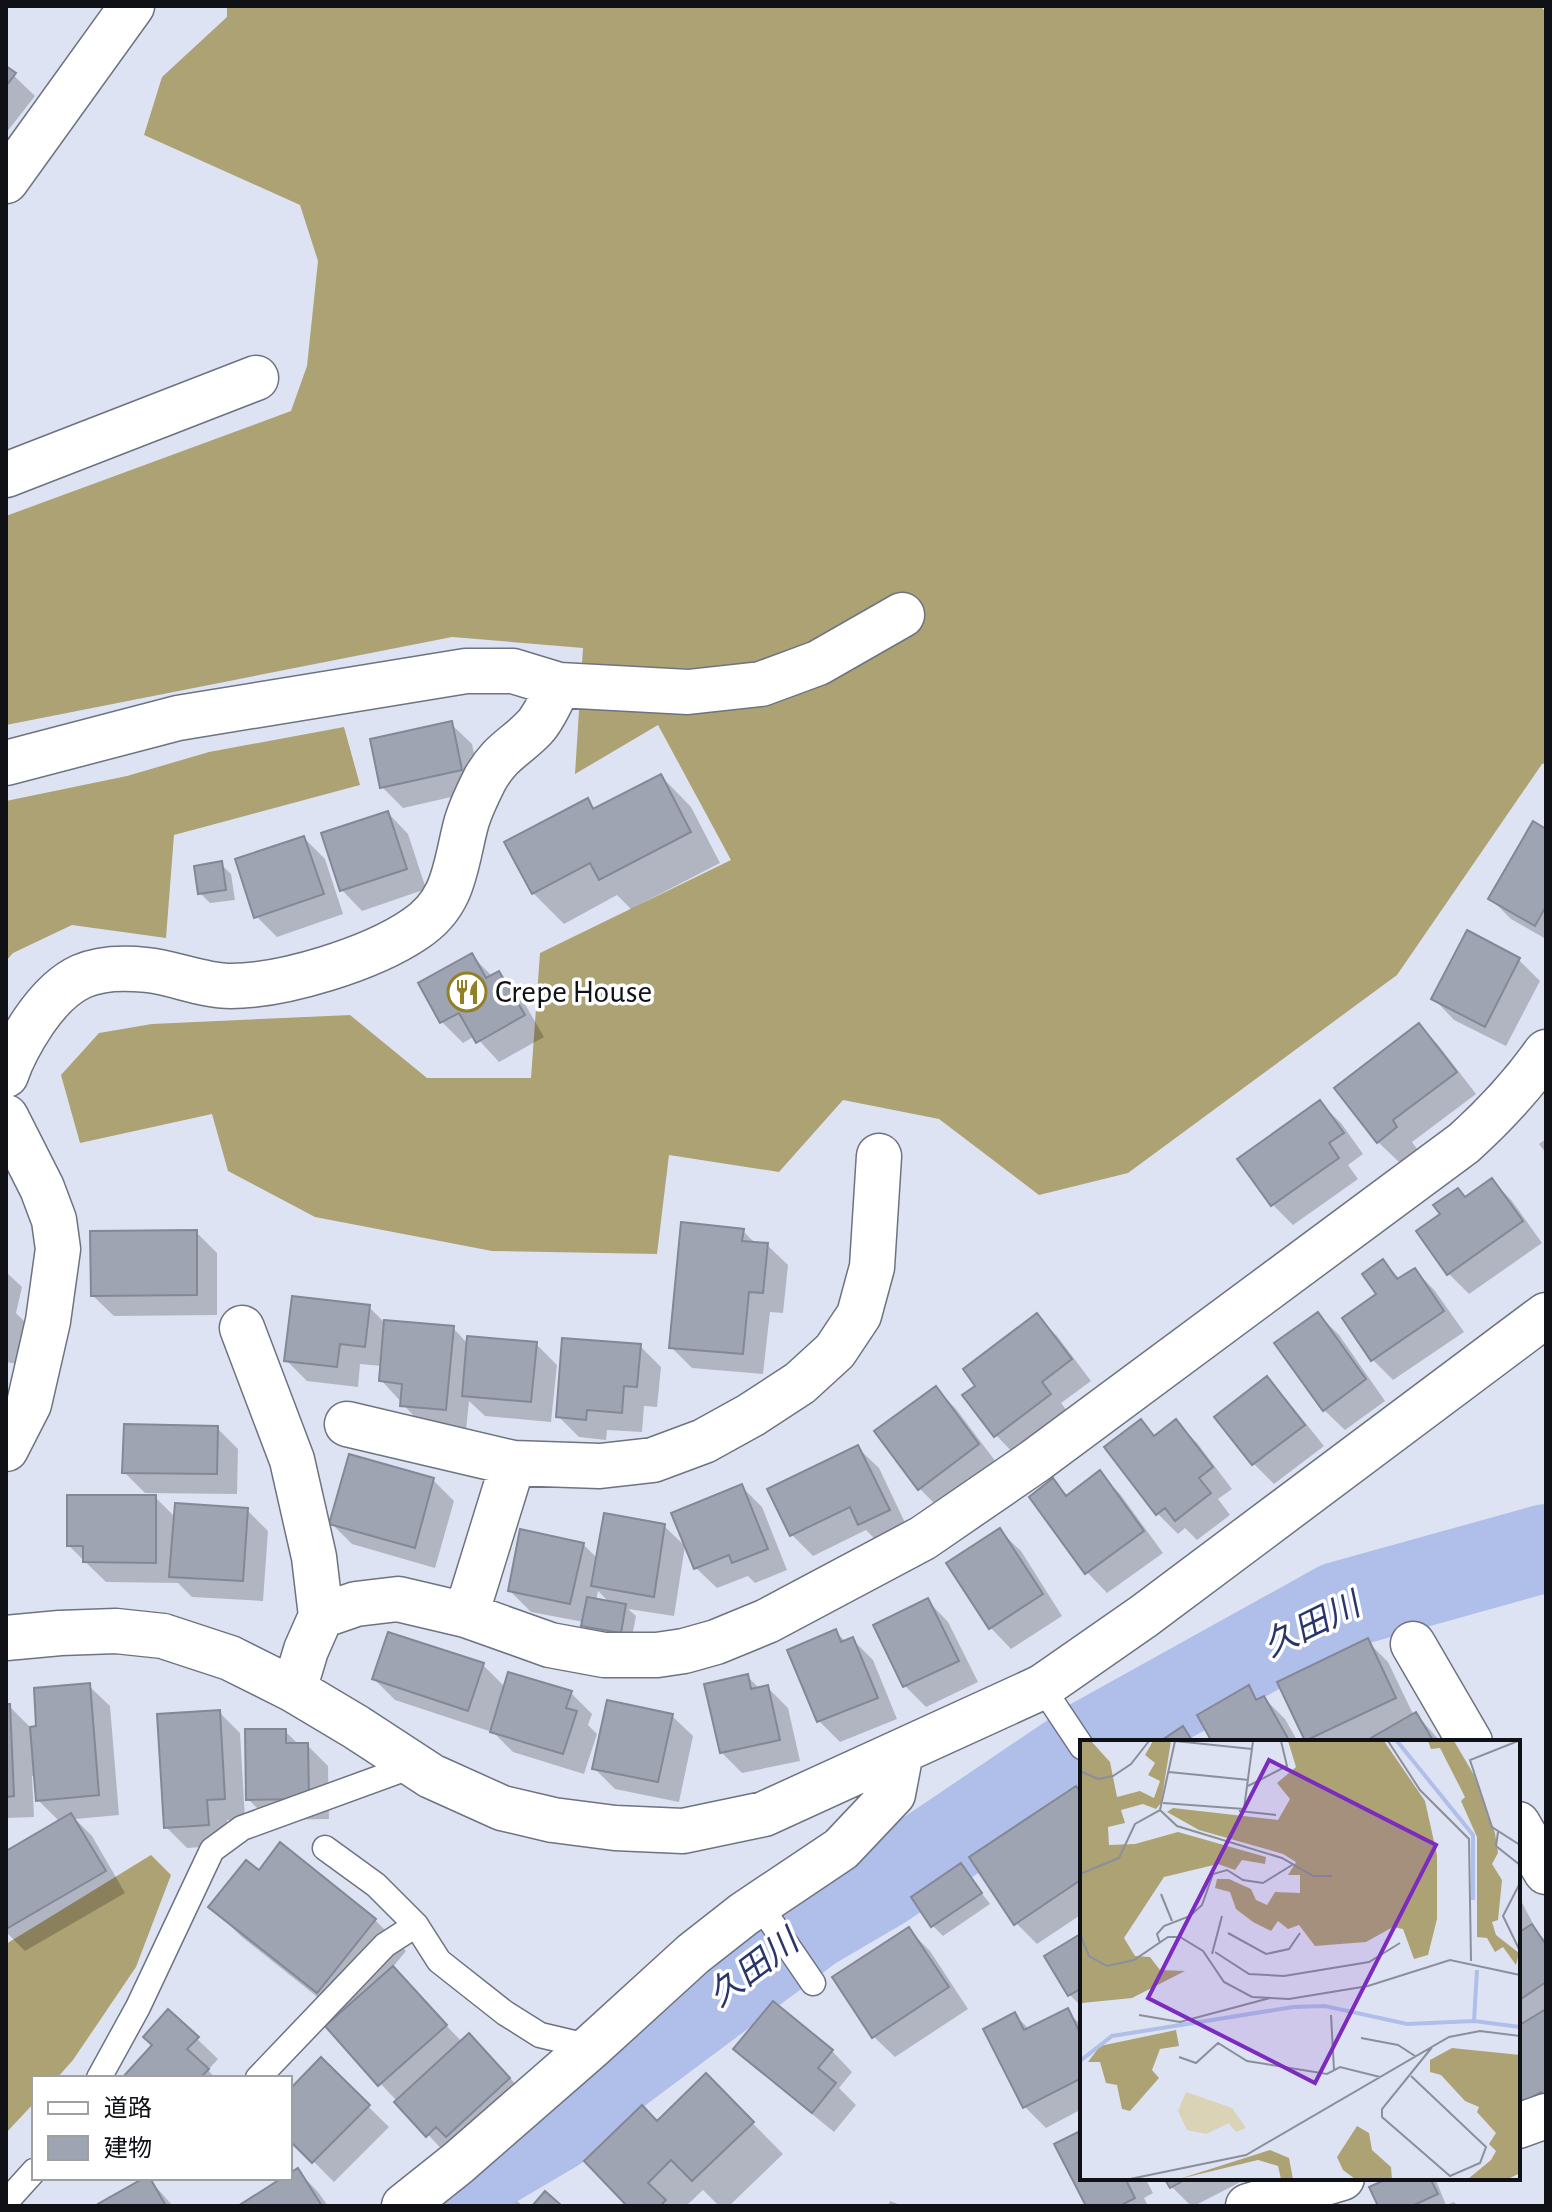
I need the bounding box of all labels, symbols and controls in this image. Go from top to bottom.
restaurant icon: Crepe House [446,971,488,1013]
place label: Crepe House [495,976,652,1008]
water label: 久田川 [1258,1585,1368,1664]
inset map [1080,1740,1520,2180]
water label: 久田川 [702,1921,807,2013]
legend [32,2076,292,2180]
text: 道路 [104,2095,152,2121]
text: 建物 [104,2136,152,2161]

